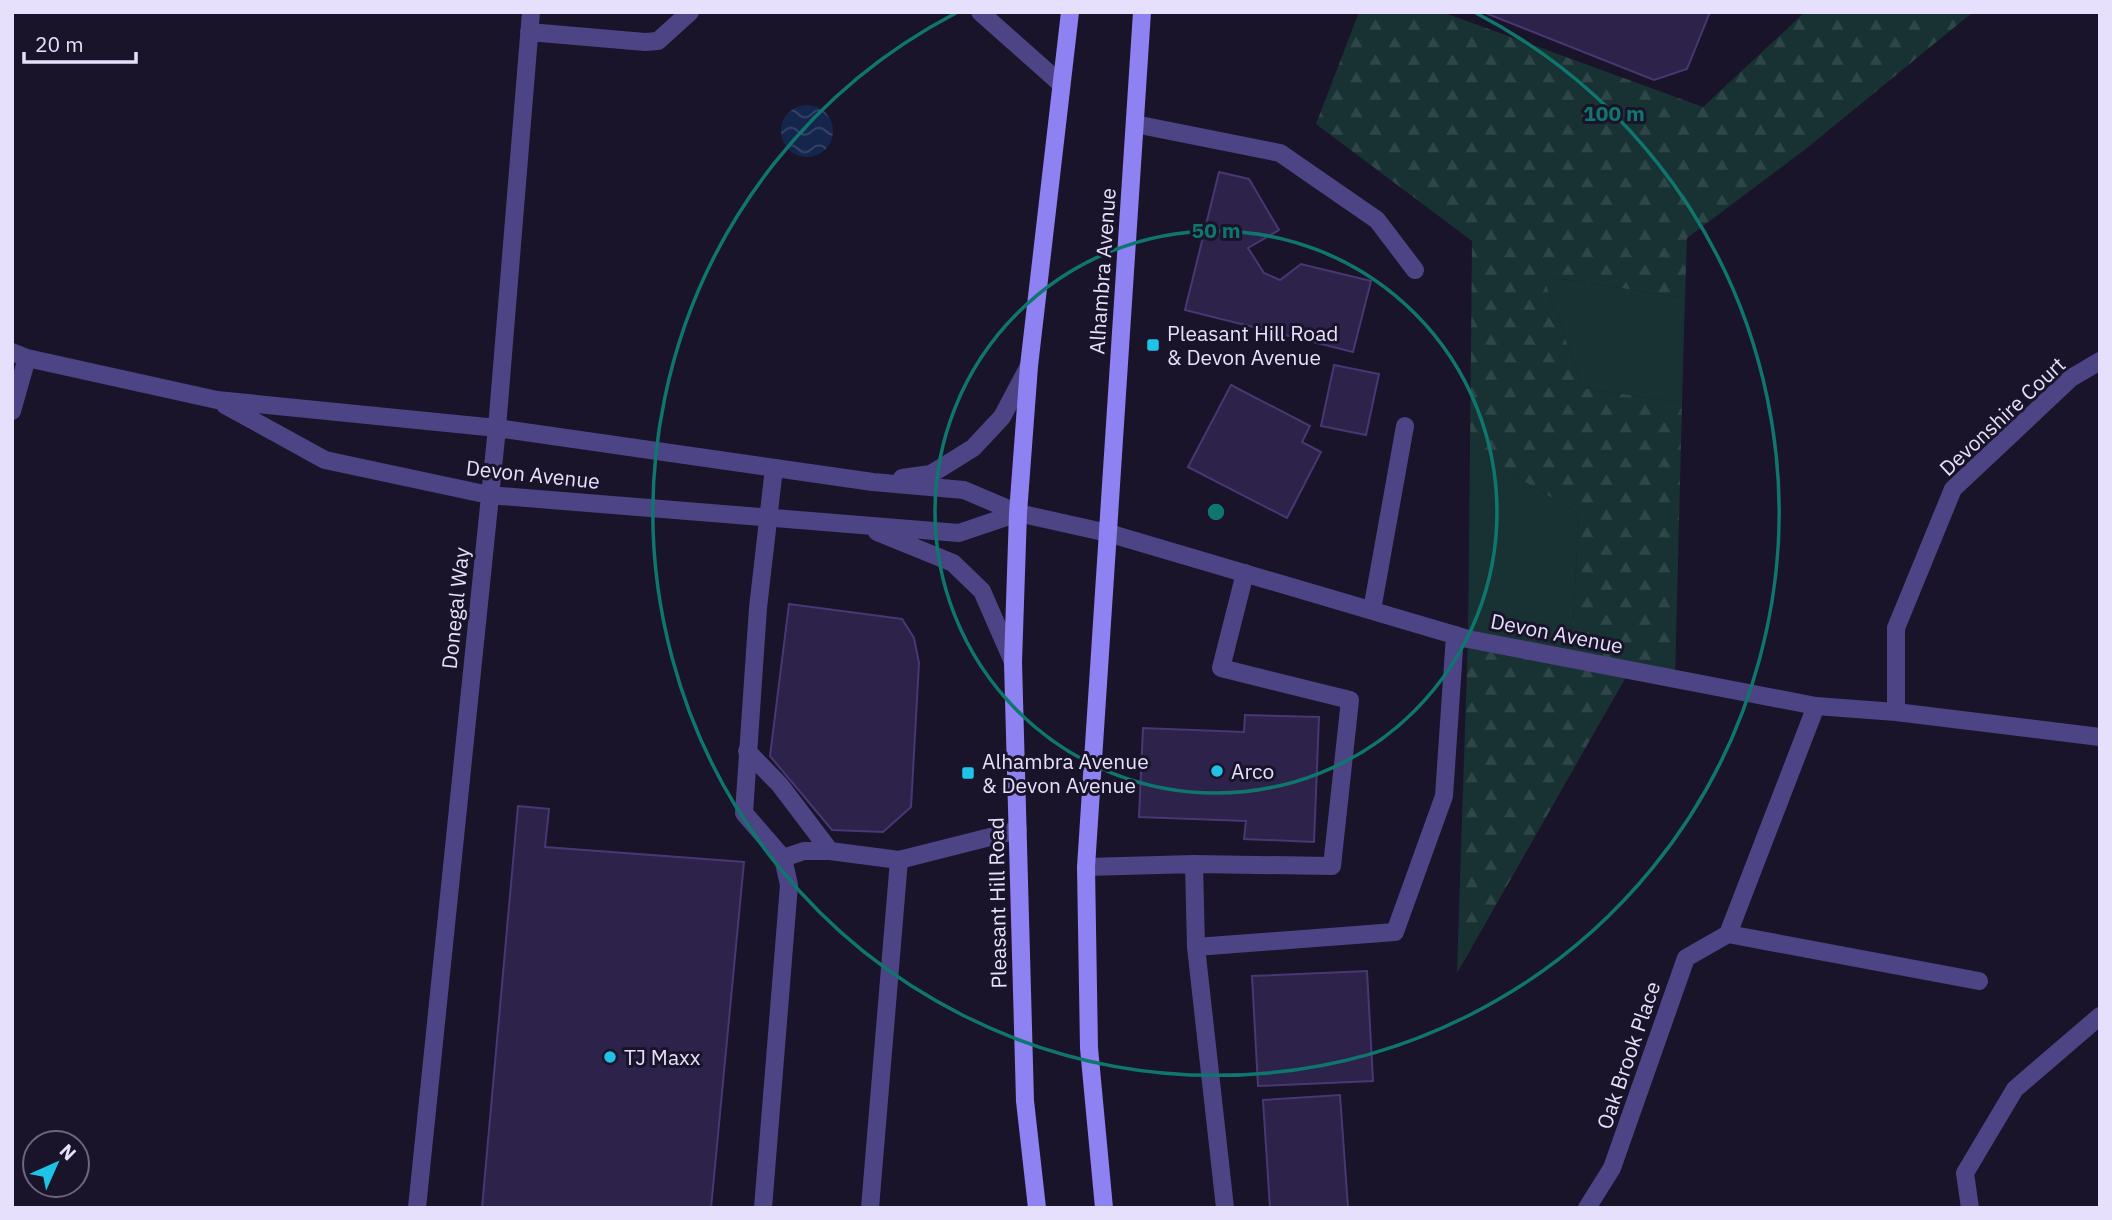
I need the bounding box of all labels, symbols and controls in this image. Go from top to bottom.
scale bar [24,21,136,65]
text: 20 m [35,30,84,58]
text: 100 m [1583,99,1645,127]
street label: Alhambra Avenue [1082,187,1122,355]
text: 50 m [1192,216,1240,244]
place label: Pleasant Hill Road & Devon Avenue [1167,319,1339,371]
marker: Pleasant Hill Road & Devon Avenue [1145,337,1161,353]
street label: Devonshire Court [1933,350,2071,482]
street label: Devon Avenue [465,453,601,495]
centre of rings [1204,500,1228,524]
street label: Donegal Way [435,545,475,670]
street label: Devon Avenue [1488,606,1626,660]
place label: Alhambra Avenue & Devon Avenue [982,747,1149,799]
place label: Arco [1231,757,1274,785]
marker: Arco [1209,763,1225,779]
marker: Alhambra Avenue & Devon Avenue [960,765,976,781]
street label: Pleasant Hill Road [982,817,1012,989]
street label: Oak Brook Place [1590,977,1666,1133]
place label: TJ Maxx [624,1043,701,1071]
marker: TJ Maxx [602,1049,618,1065]
north arrow [21,1129,91,1199]
text: N [55,1139,81,1165]

